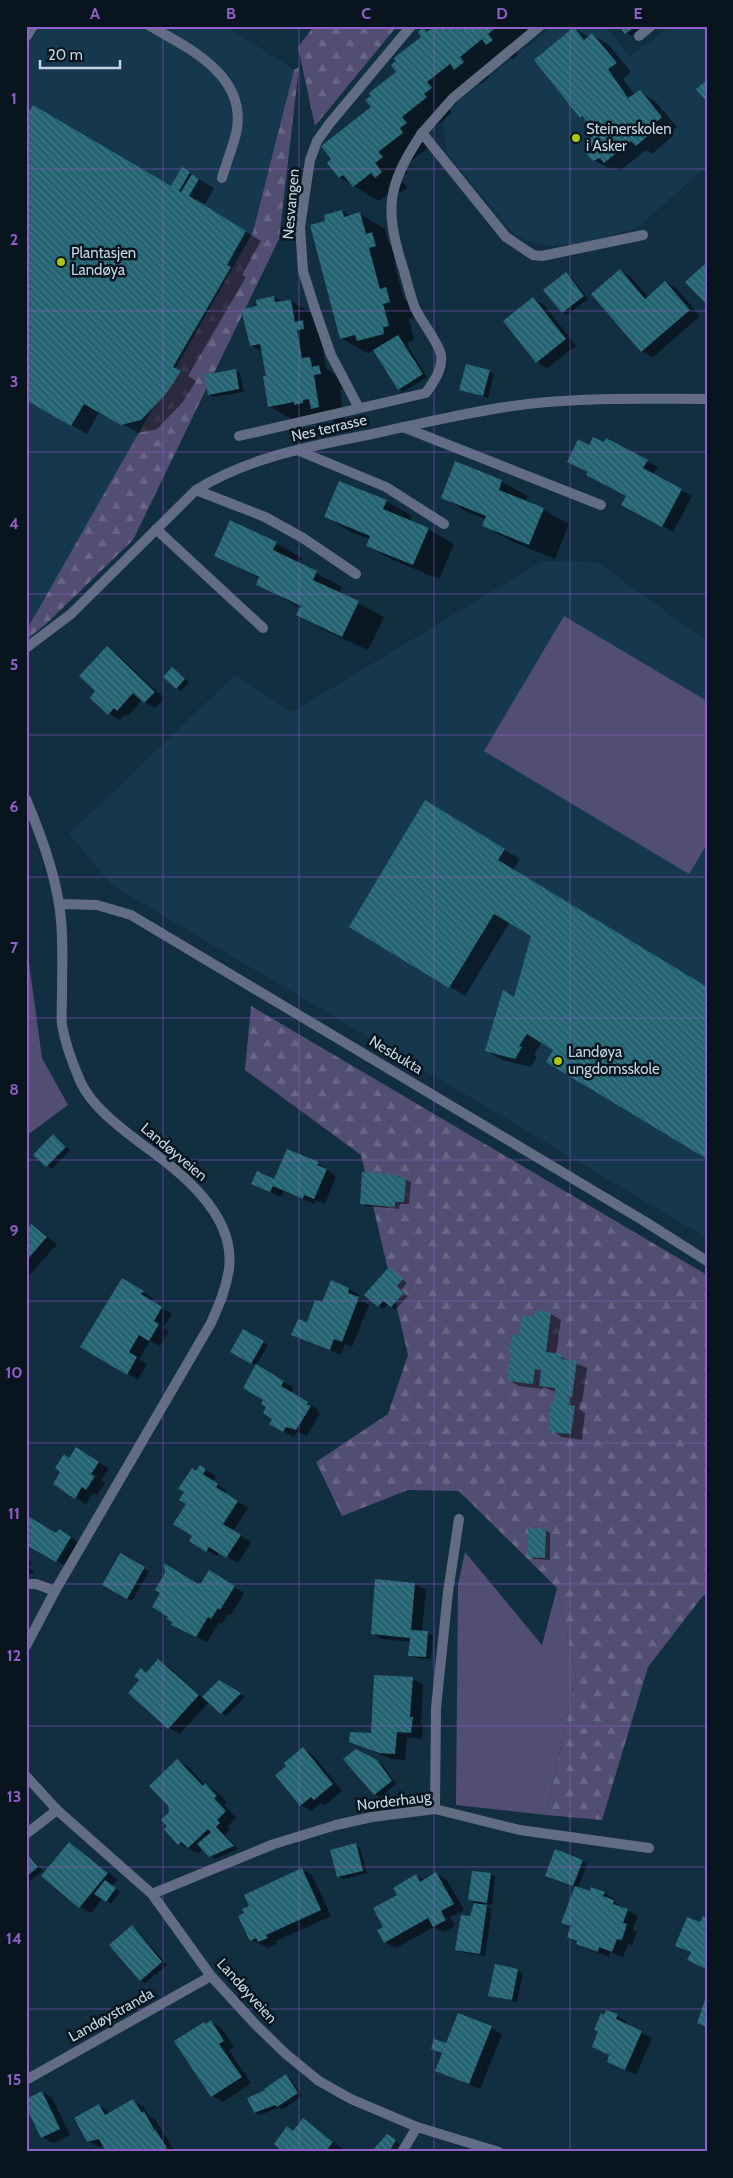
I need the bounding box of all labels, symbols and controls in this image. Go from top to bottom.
text: A [90,4,100,23]
text: B [226,4,236,23]
text: C [361,4,371,23]
text: D [496,4,508,23]
text: E [633,4,643,23]
scale bar [40,38,120,70]
text: 20 m [48,46,83,64]
text: 1 [11,89,17,108]
place label: Steinerskolen i Asker [586,120,672,155]
marker: Steinerskolen i Asker [570,132,582,144]
street label: Nesvangen [279,168,303,240]
text: 2 [10,230,18,249]
place label: Plantasjen Landøya [71,244,136,279]
marker: Plantasjen Landøya [55,256,67,268]
text: 3 [10,372,18,391]
street label: Nes terrasse [289,411,369,445]
text: 4 [9,514,19,533]
text: 5 [10,655,18,674]
text: 6 [10,797,19,816]
text: 7 [10,938,19,957]
street label: Nesbukta [366,1032,427,1078]
place label: Landøya ungdomsskole [568,1043,660,1078]
marker: Landøya ungdomsskole [552,1055,564,1067]
text: 8 [9,1080,19,1099]
street label: Landøyveien [137,1119,211,1185]
text: 9 [10,1221,19,1240]
text: 10 [5,1363,23,1382]
text: 11 [8,1504,20,1523]
text: 12 [7,1646,21,1665]
text: 13 [7,1787,21,1806]
street label: Norderhaug [356,1787,433,1814]
text: 14 [6,1929,22,1948]
street label: Landøyveien [213,1955,281,2027]
street label: Landøystranda [66,1984,157,2046]
text: 15 [7,2070,21,2089]

